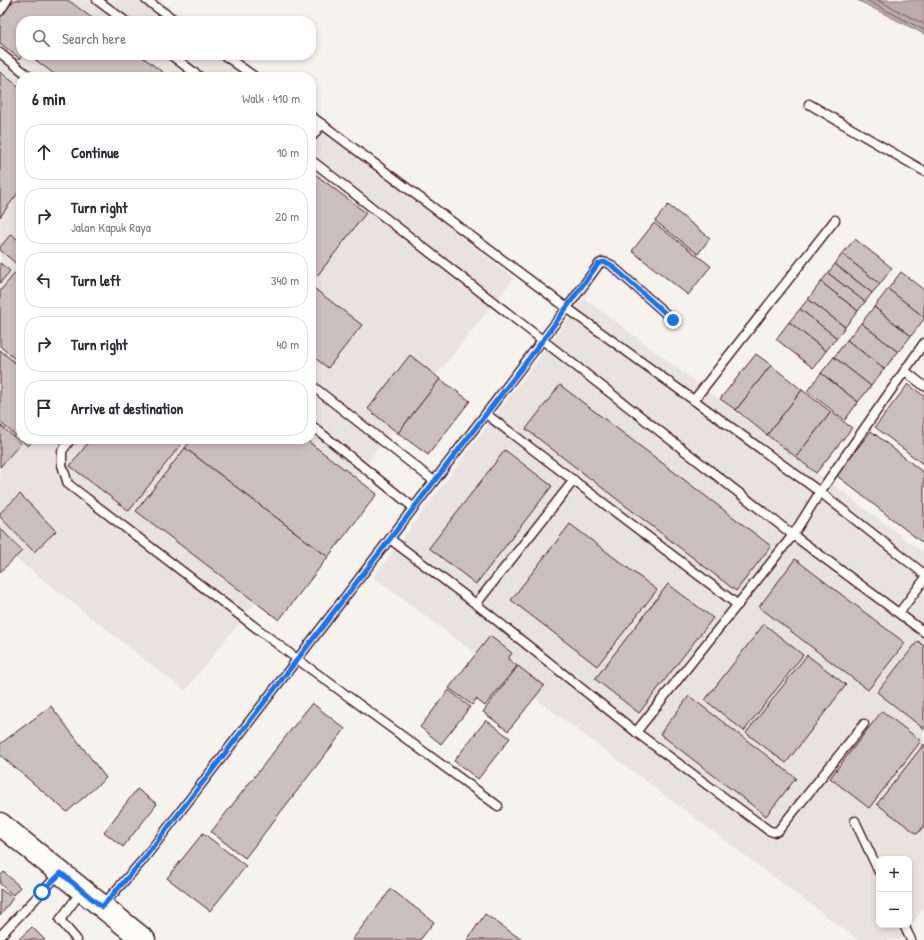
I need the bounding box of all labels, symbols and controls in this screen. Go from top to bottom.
search box [16,16,316,60]
icon: search [30,27,52,49]
text: Search here [62,28,126,49]
text: 6 min [32,87,66,110]
text: Walk · 410 m [242,89,300,107]
icon: ahead [33,141,55,163]
text: Continue [71,142,119,163]
text: 10 m [277,143,299,161]
text: Turn right [71,197,127,218]
icon: right [33,205,55,227]
text: 20 m [275,207,299,225]
text: Jalan Kapuk Raya [71,218,151,236]
icon: left [33,269,55,291]
text: Turn left [71,270,121,291]
text: 340 m [271,271,299,289]
route end [664,311,682,329]
icon: right [33,333,55,355]
text: Turn right [71,334,127,355]
text: 40 m [276,335,299,353]
icon: arrive [33,397,55,419]
text: Arrive at destination [71,398,183,419]
map controls [876,856,912,928]
button: + [876,856,912,892]
route start [33,883,51,901]
button: − [876,892,912,928]

